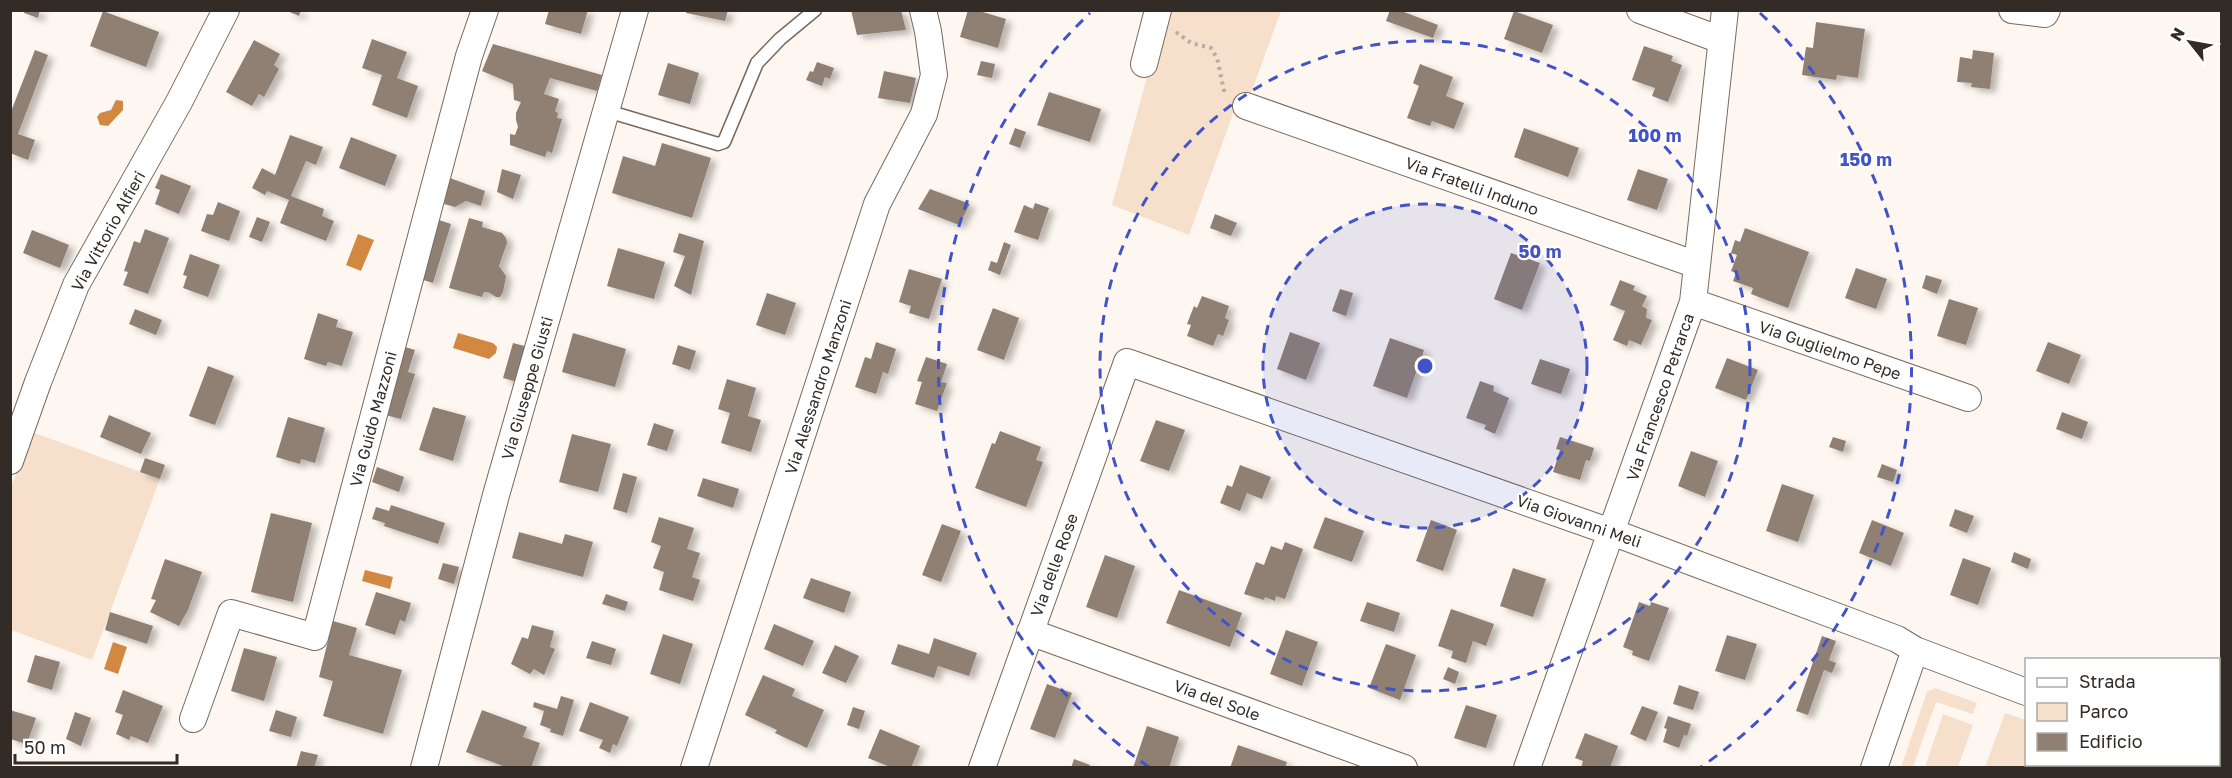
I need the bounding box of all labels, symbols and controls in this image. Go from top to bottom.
north arrow [2160,12,2220,72]
text: N [2165,24,2189,45]
text: 100 m [1629,124,1681,146]
text: 150 m [1840,148,1892,170]
street label: Via Fratelli Induno [1403,153,1541,219]
street label: Via Vittorio Alfieri [67,167,149,295]
text: 50 m [1519,240,1561,262]
street label: Via Alessandro Manzoni [780,297,856,477]
street label: Via Francesco Petrarca [1622,310,1698,484]
street label: Via Giuseppe Giusti [497,314,557,462]
street label: Via Guglielmo Pepe [1756,316,1904,384]
street label: Via Guido Mazzoni [345,349,401,489]
centre of rings [1415,356,1435,376]
street label: Via Giovanni Meli [1514,490,1644,552]
street label: Via delle Rose [1026,511,1082,619]
legend [2025,658,2220,766]
text: Strada [2079,670,2136,692]
street label: Via del Sole [1171,675,1263,725]
text: Parco [2079,700,2128,722]
scale bar [15,727,177,765]
text: Edificio [2079,730,2143,752]
text: 50 m [24,736,66,758]

